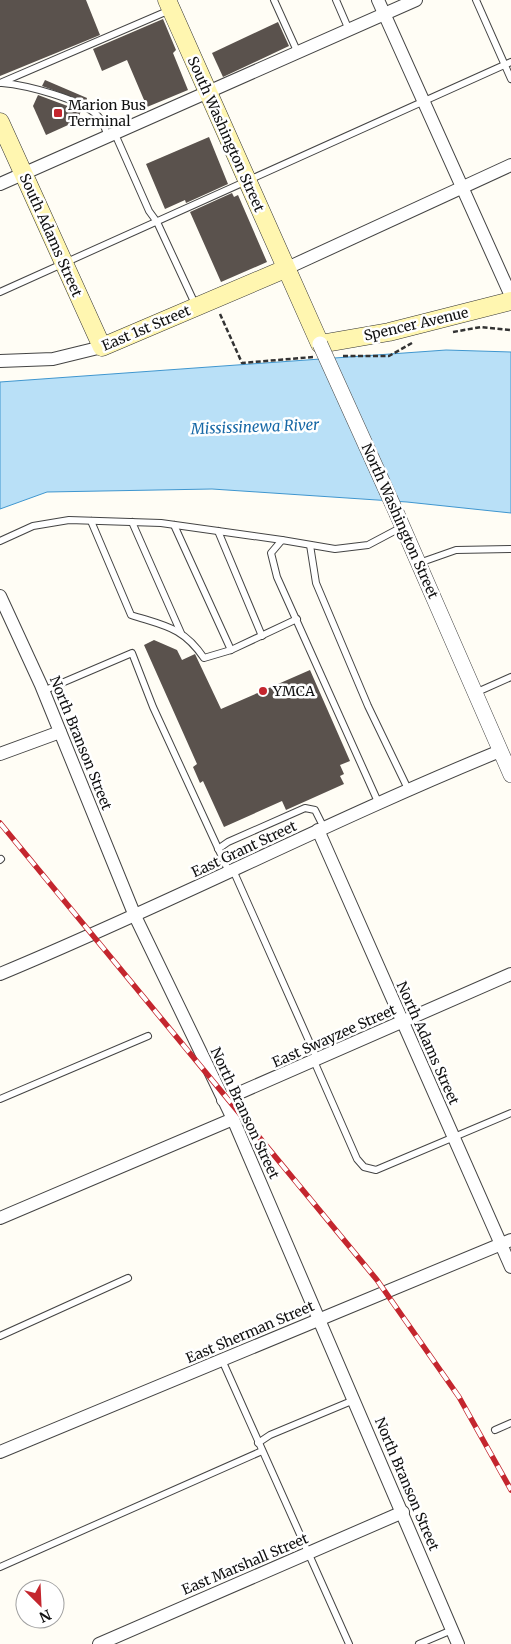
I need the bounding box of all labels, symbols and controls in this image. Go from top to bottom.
street label: South Washington Street [184,53,269,215]
place label: Marion Bus Terminal [68,96,146,130]
marker: Marion Bus Terminal [52,107,64,119]
street label: South Adams Street [16,170,87,300]
street label: East 1st Street [99,301,194,355]
street label: Spencer Avenue [362,303,470,345]
water label: Mississinewa River [189,415,320,438]
street label: North Washington Street [358,441,443,602]
street label: North Branson Street [46,673,116,813]
place label: YMCA [272,682,315,700]
marker: YMCA [257,685,269,697]
street label: East Grant Street [189,817,300,881]
street label: North Adams Street [393,979,464,1108]
street label: East Swayzee Street [269,1000,399,1071]
street label: North Branson Street [207,1044,284,1182]
street label: East Sherman Street [183,1297,317,1367]
street label: North Branson Street [371,1415,443,1554]
street label: East Marshall Street [179,1529,311,1599]
north arrow [15,1579,65,1629]
text: N [37,1605,54,1626]

